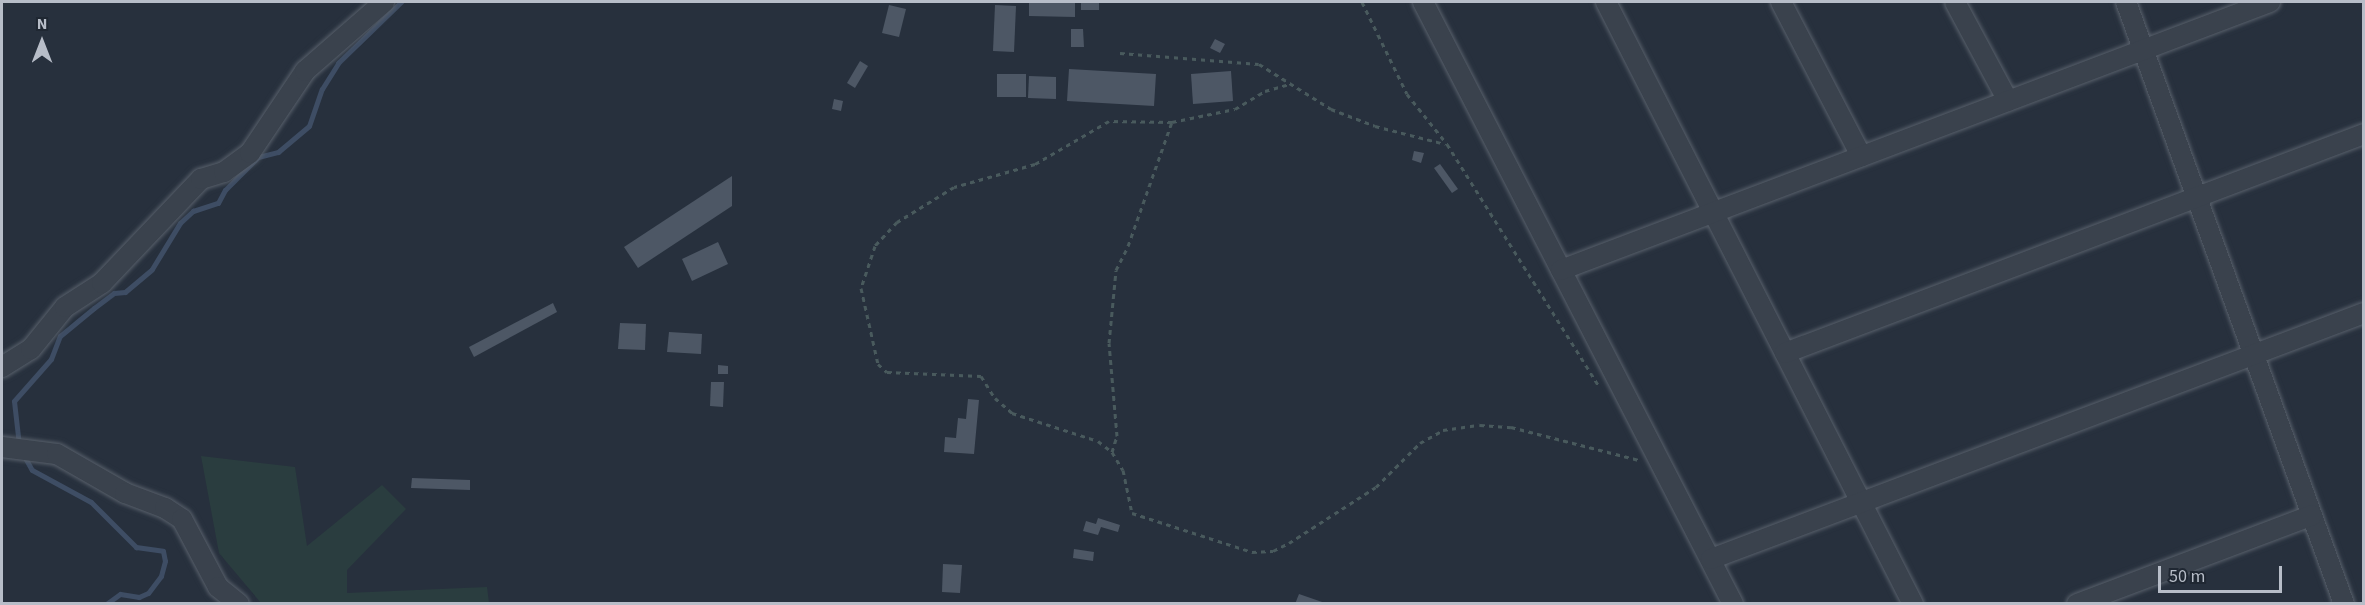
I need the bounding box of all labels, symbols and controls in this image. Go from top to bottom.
north arrow [12,12,72,72]
text: N [37,13,47,35]
scale bar [2161,554,2286,592]
text: 50 m [2169,564,2205,589]

